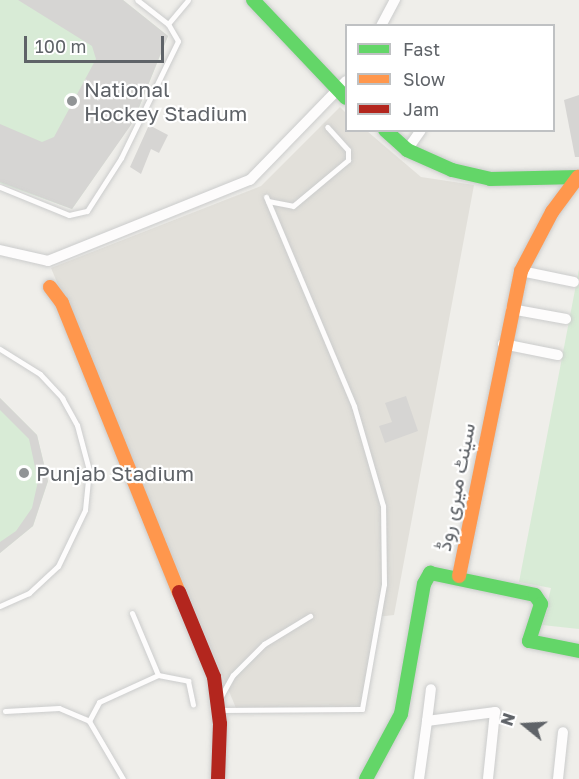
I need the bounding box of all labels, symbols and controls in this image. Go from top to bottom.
scale bar [27,24,166,62]
legend [345,24,555,132]
text: 100 m [35,35,86,57]
text: Fast [403,38,440,60]
text: Slow [403,68,445,90]
place label: National Hockey Stadium [84,76,247,126]
marker: National Hockey Stadium [65,94,79,108]
text: Jam [403,98,439,120]
street label: سینٹ میری روڈ [430,421,480,553]
place label: Punjab Stadium [36,460,194,486]
marker: Punjab Stadium [17,466,31,480]
north arrow [495,695,555,755]
text: N [496,711,519,728]

